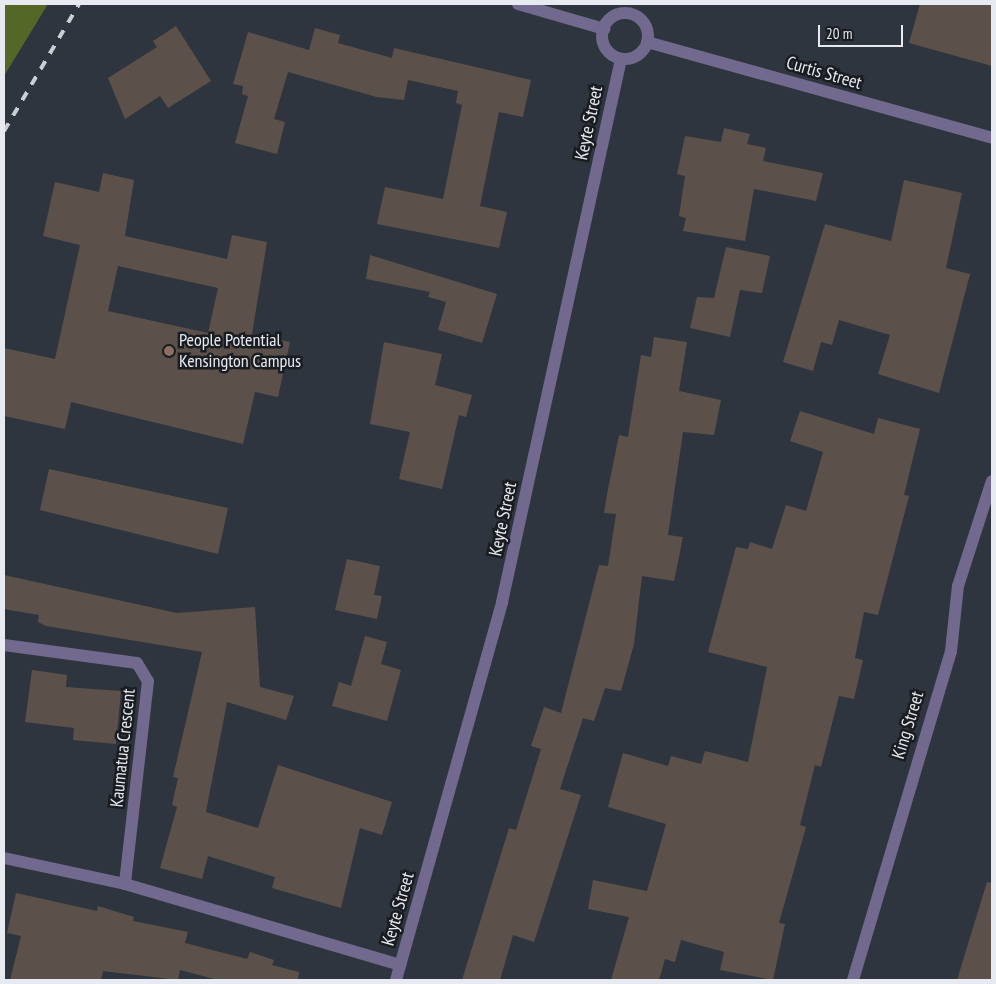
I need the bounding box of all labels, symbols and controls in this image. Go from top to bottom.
scale bar [821,15,906,47]
text: 20 m [826,24,852,43]
street label: Curtis Street [784,52,864,94]
street label: Keyte Street [571,84,607,162]
place label: People Potential Kensington Campus [179,330,301,372]
marker: People Potential Kensington Campus [163,345,175,357]
street label: Keyte Street [485,480,521,558]
street label: Kaumatua Crescent [106,688,140,808]
street label: King Street [888,689,928,761]
street label: Keyte Street [377,870,419,948]

